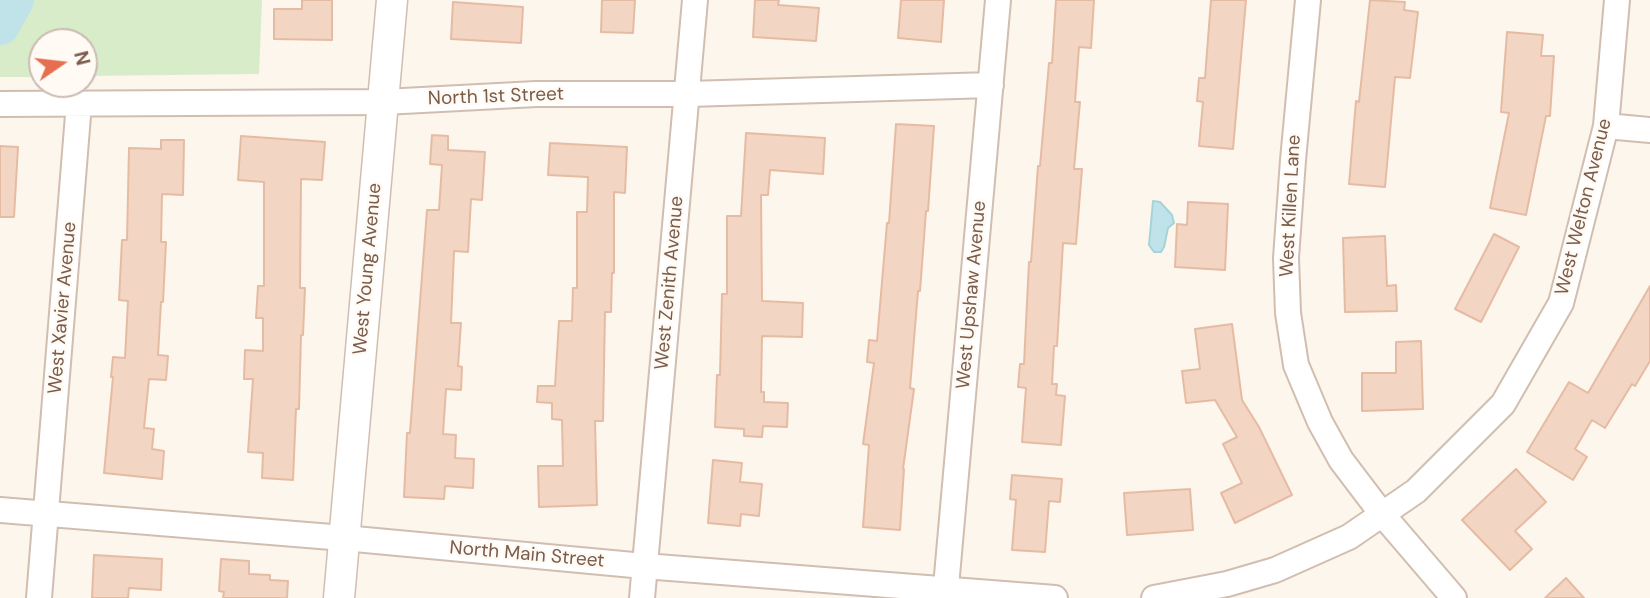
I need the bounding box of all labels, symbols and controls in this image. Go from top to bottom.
north arrow [28,28,98,98]
text: N [68,49,96,68]
street label: North 1st Street [428,83,564,111]
street label: West Welton Avenue [1551,116,1617,298]
street label: West Killen Lane [1276,134,1306,278]
street label: West Young Avenue [349,182,387,356]
street label: West Zenith Avenue [651,195,689,371]
street label: West Upshaw Avenue [952,200,992,390]
street label: West Xavier Avenue [44,221,82,395]
street label: North Main Street [449,537,605,573]

